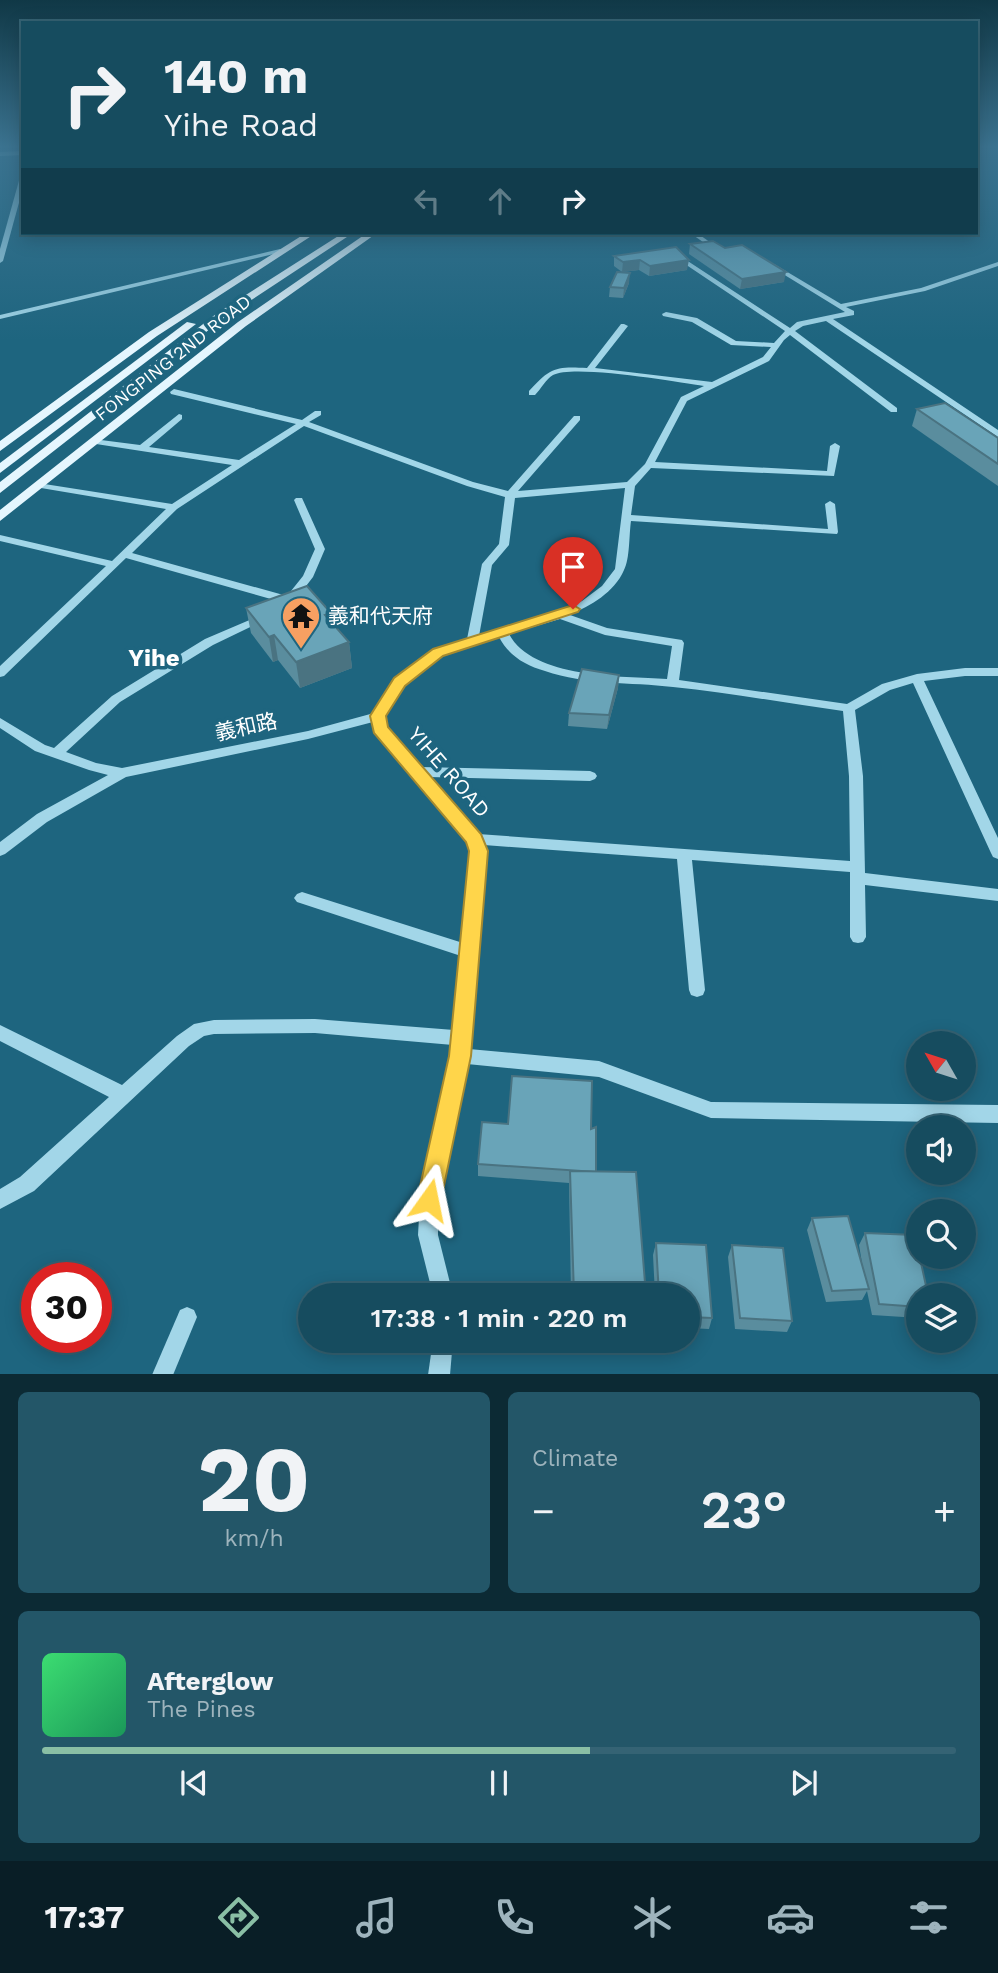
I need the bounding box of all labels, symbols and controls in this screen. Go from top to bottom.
text: 140 m [164,47,308,105]
icon: right [49,49,140,140]
text: Yihe Road [164,106,318,144]
icon: left [408,182,446,220]
icon: ahead [481,182,519,220]
icon: right [554,182,592,220]
street label: FONGPING 2ND ROAD [91,290,255,425]
pin [543,537,603,609]
icon: arrive [554,548,592,586]
temple icon: 義和代天府 [280,595,322,650]
place label: 義和代天府 [328,603,433,628]
district label: Yihe [128,644,180,672]
street label: 義和路 [212,708,279,745]
street label: YIHE ROAD [403,721,496,822]
north arrow [906,1031,976,1101]
map controls [906,1031,976,1353]
button: sound [906,1115,976,1185]
position arrow [392,1163,466,1237]
button: search [906,1199,976,1269]
speed limit sign: 30 [21,1262,112,1353]
button: layers [906,1283,976,1353]
text: 17:38 · 1 min · 220 m [371,1303,627,1333]
text: 20 [198,1426,310,1533]
text: Climate [532,1445,618,1472]
text: 23° [701,1480,787,1541]
text: − [532,1489,555,1533]
text: + [933,1489,956,1533]
text: km/h [224,1525,284,1552]
text: Afterglow [147,1666,273,1696]
text: The Pines [147,1696,256,1723]
icon: previous [175,1764,213,1802]
icon: pause [480,1764,518,1802]
icon: next [785,1764,823,1802]
icon: directions [214,1893,263,1942]
icon: music [352,1893,401,1942]
icon: phone [490,1893,539,1942]
icon: climate [628,1893,677,1942]
icon: car [766,1893,815,1942]
icon: filters [904,1893,953,1942]
text: 17:37 [45,1898,124,1936]

